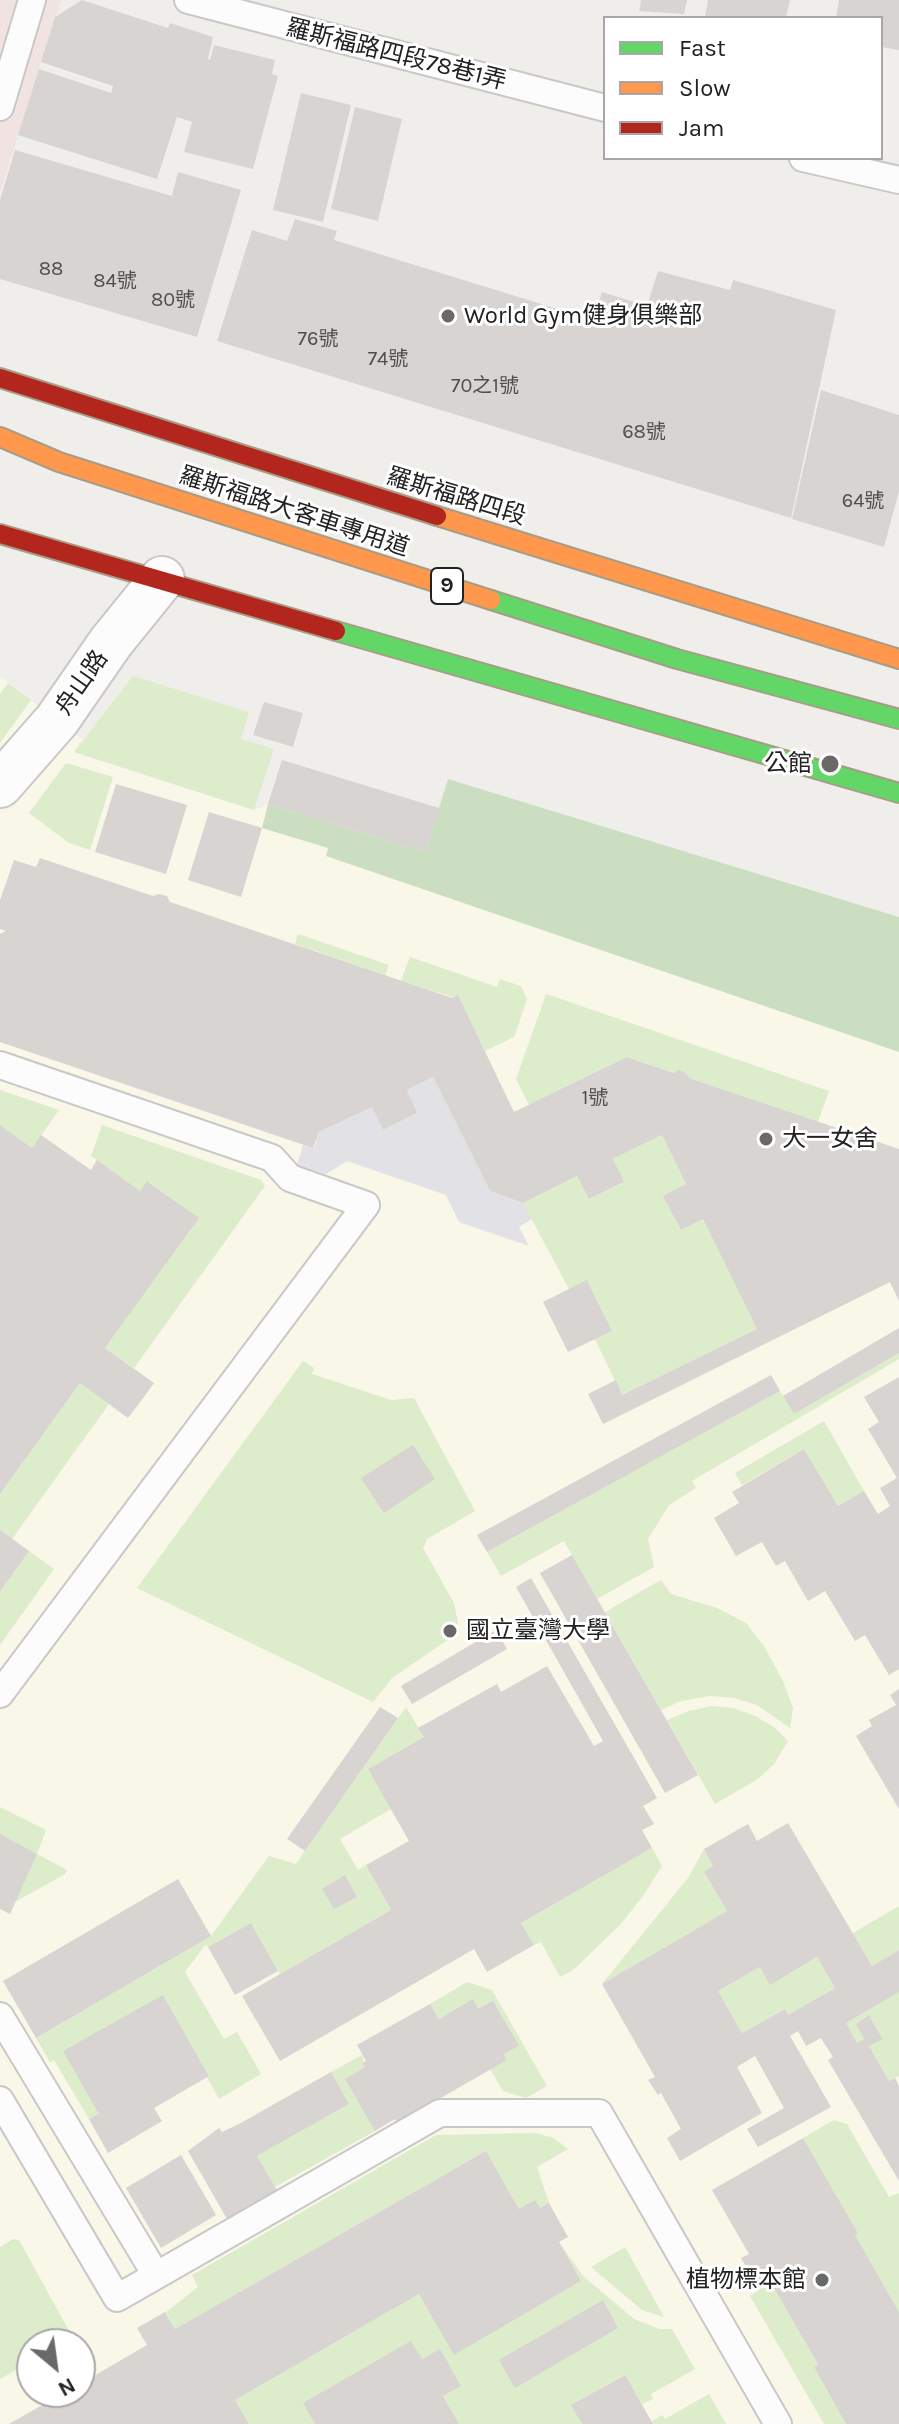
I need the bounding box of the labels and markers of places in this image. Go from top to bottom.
place label: World Gym健身俱樂部 [464,302,702,330]
marker: World Gym健身俱樂部 [439,307,457,325]
place label: 公館 [764,750,812,778]
marker: 公館 [819,753,841,775]
place label: 大一女舍 [782,1125,878,1153]
marker: 大一女舍 [757,1130,775,1148]
place label: 國立臺灣大學 [466,1617,610,1645]
marker: 國立臺灣大學 [441,1622,459,1640]
place label: 植物標本館 [686,2266,806,2294]
marker: 植物標本館 [813,2271,831,2289]

